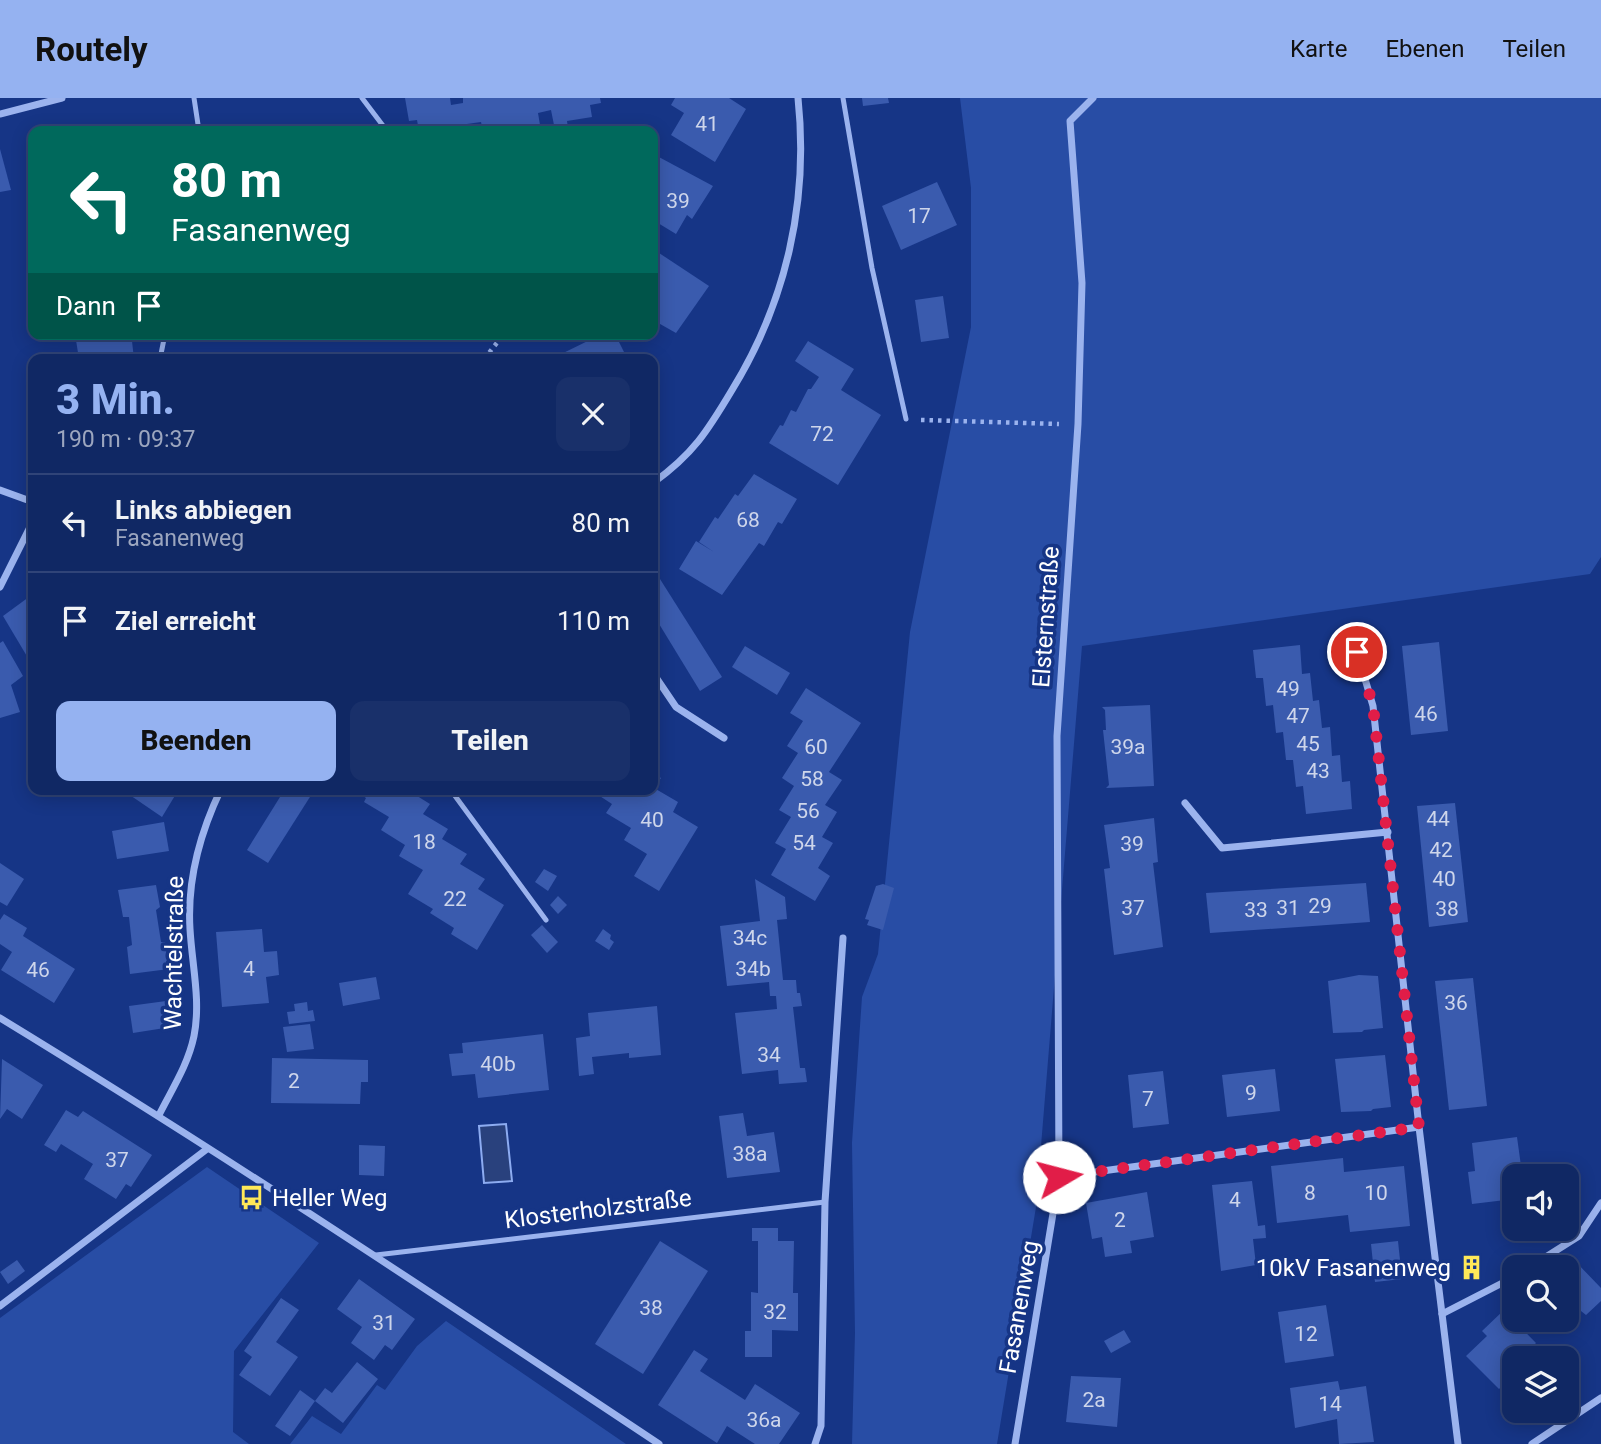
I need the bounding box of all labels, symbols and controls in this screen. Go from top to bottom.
text: Routely [35,30,148,69]
text: Karte [1290,35,1347,63]
text: Ebenen [1385,35,1464,63]
text: Teilen [1502,35,1566,63]
house number: 41 [695,112,719,136]
text: 80 m [171,152,282,209]
icon: left [56,154,147,245]
house number: 39 [666,189,690,213]
house number: 17 [907,204,931,228]
text: Fasanenweg [171,211,351,249]
icon: arrive [130,287,168,325]
text: Dann [56,291,116,321]
text: 3 Min. [56,375,175,424]
button: close [556,377,630,451]
house number: 72 [810,422,834,446]
text: 190 m · 09:37 [56,426,195,453]
text: Links abbiegen [115,495,292,525]
icon: left [56,504,94,542]
text: 80 m [572,508,630,538]
house number: 68 [736,508,760,532]
text: Fasanenweg [115,525,244,552]
street label: Elsternstraße [1027,545,1065,689]
icon: arrive [56,602,94,640]
text: Ziel erreicht [115,606,256,636]
text: 110 m [557,606,630,636]
pin [1327,622,1387,682]
icon: arrive [1338,633,1376,671]
house number: 49 [1276,677,1300,701]
button: Beenden [56,701,336,781]
button: Teilen [350,701,630,781]
house number: 46 [1414,702,1438,726]
house number: 47 [1286,704,1310,728]
house number: 45 [1296,732,1320,756]
house number: 60 [804,735,828,759]
house number: 39a [1110,735,1146,759]
house number: 43 [1306,759,1330,783]
house number: 58 [800,767,824,791]
house number: 56 [796,799,820,823]
house number: 44 [1426,807,1450,831]
house number: 40 [640,808,664,832]
house number: 18 [412,830,436,854]
house number: 54 [792,831,816,855]
house number: 39 [1120,832,1144,856]
house number: 42 [1429,838,1453,862]
house number: 40 [1432,867,1456,891]
street label: Wachtelstraße [159,876,189,1030]
house number: 22 [443,887,467,911]
house number: 29 [1308,894,1332,918]
house number: 37 [1121,896,1145,920]
house number: 31 [1276,896,1300,920]
house number: 38 [1435,897,1459,921]
house number: 33 [1244,898,1268,922]
house number: 34c [733,926,767,950]
house number: 4 [243,957,255,981]
house number: 34b [735,957,771,981]
house number: 46 [26,958,50,982]
house number: 36 [1444,991,1468,1015]
house number: 34 [757,1043,781,1067]
house number: 40b [480,1052,516,1076]
house number: 2 [288,1069,300,1093]
house number: 9 [1245,1081,1257,1105]
house number: 7 [1142,1087,1154,1111]
position arrow [1022,1140,1096,1214]
house number: 38a [732,1142,768,1166]
house number: 37 [105,1148,129,1172]
map controls [1502,1164,1579,1423]
button: sound [1502,1164,1579,1241]
house number: 8 [1304,1181,1316,1205]
house number: 10 [1364,1181,1388,1205]
bus stop icon: Heller Weg [238,1184,266,1212]
place label: Heller Weg [272,1184,387,1212]
street label: Klosterholzstraße [503,1184,693,1234]
house number: 4 [1229,1188,1241,1212]
house number: 2 [1114,1208,1126,1232]
street label: Fasanenweg [994,1238,1044,1376]
place label: 10kV Fasanenweg [1256,1254,1451,1282]
building icon: 10kV Fasanenweg [1457,1254,1485,1282]
button: search [1502,1255,1579,1332]
house number: 38 [639,1296,663,1320]
house number: 32 [763,1300,787,1324]
house number: 31 [372,1311,396,1335]
house number: 12 [1294,1322,1318,1346]
button: layers [1502,1346,1579,1423]
house number: 2a [1082,1388,1106,1412]
house number: 14 [1318,1392,1342,1416]
house number: 36a [746,1408,782,1432]

